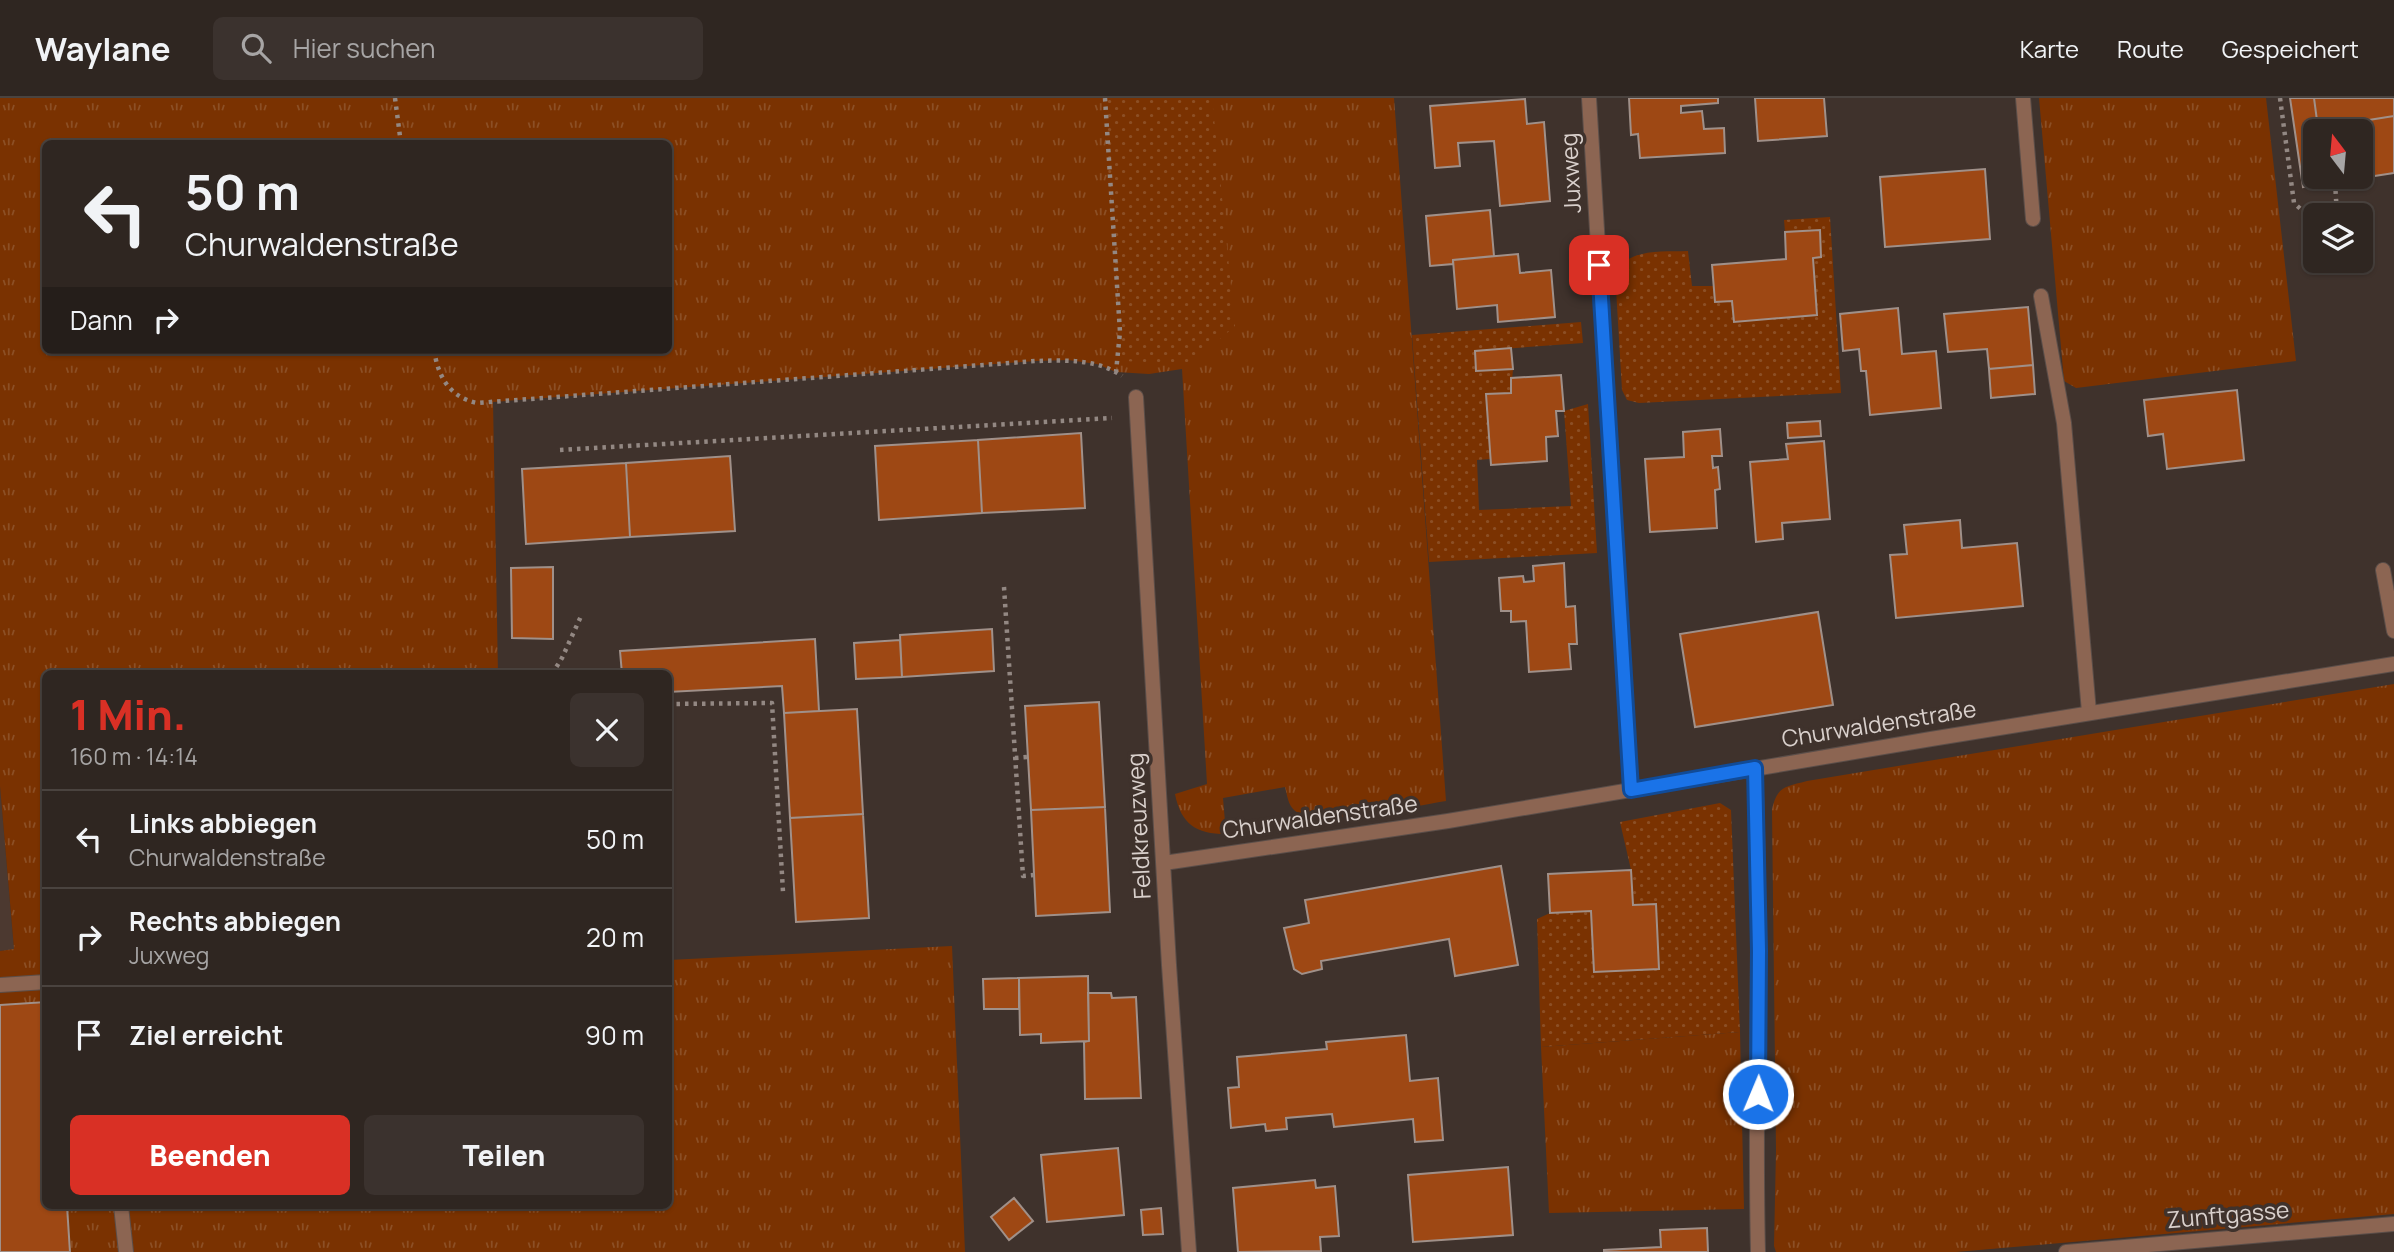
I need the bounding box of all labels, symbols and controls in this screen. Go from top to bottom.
search box [213,17,703,80]
text: Waylane [35,26,171,71]
icon: search [237,29,275,67]
text: Hier suchen [293,30,436,66]
text: Karte [2020,32,2079,65]
text: Route [2117,32,2184,65]
text: Gespeichert [2222,32,2359,65]
north arrow [2303,119,2373,189]
map controls [2303,119,2373,273]
street label: Juxweg [1552,132,1588,214]
text: 50 m [185,158,300,225]
icon: left [70,168,161,259]
button: layers [2303,203,2373,273]
text: Churwaldenstraße [185,222,459,266]
pin [1569,235,1629,295]
icon: arrive [1580,246,1618,284]
icon: right [147,301,185,339]
text: Dann [70,302,133,338]
text: 1 Min. [70,685,186,743]
street label: Churwaldenstraße [1779,692,1978,754]
button: close [570,693,644,767]
text: 160 m · 14:14 [70,740,198,772]
street label: Feldkreuzweg [1118,752,1158,900]
street label: Churwaldenstraße [1220,786,1419,846]
text: Links abbiegen [129,805,317,841]
icon: left [70,820,108,858]
text: 50 m [586,821,644,857]
text: Churwaldenstraße [129,841,326,873]
text: Rechts abbiegen [129,903,341,939]
icon: right [70,918,108,956]
text: 20 m [586,919,644,955]
text: Juxweg [129,939,209,971]
icon: arrive [70,1016,108,1054]
text: Ziel erreicht [129,1017,283,1053]
text: 90 m [585,1017,644,1053]
position arrow [1721,1057,1795,1131]
button: Beenden [70,1115,350,1195]
button: Teilen [364,1115,644,1195]
street label: Zunftgasse [2165,1193,2290,1235]

